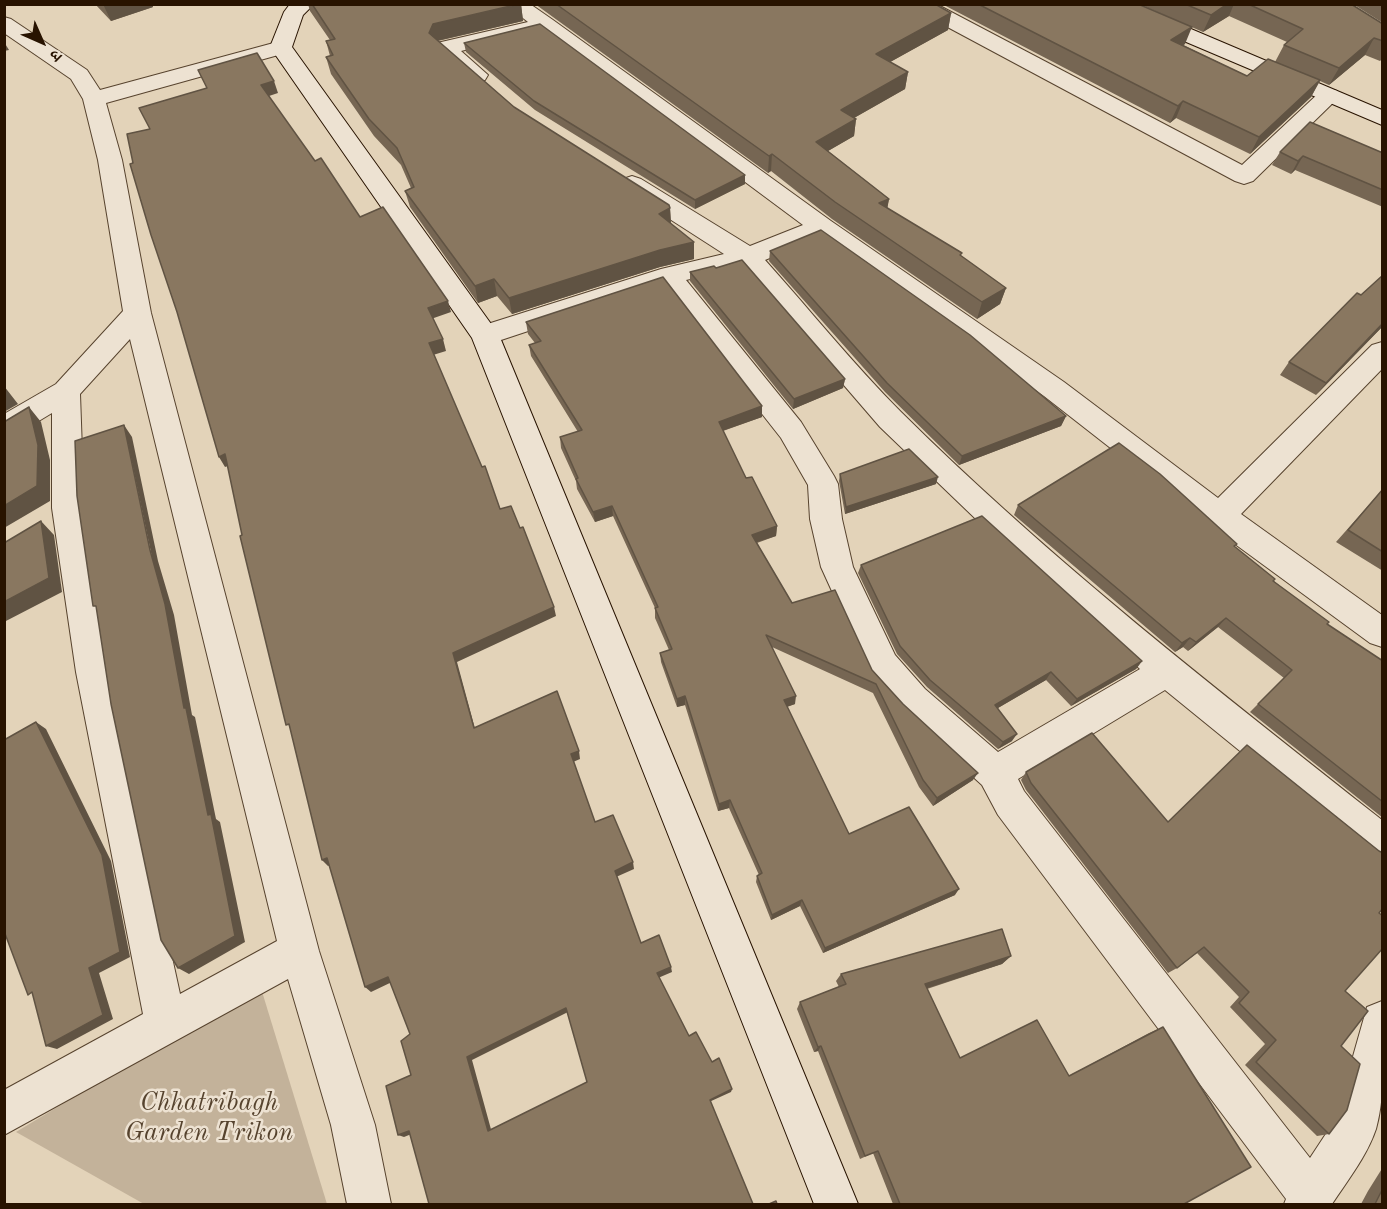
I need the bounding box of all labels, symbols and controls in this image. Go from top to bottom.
north arrow [12,12,72,72]
text: उ [46,46,63,63]
park label: Chhatribagh Garden Trikon [125,1087,293,1148]

